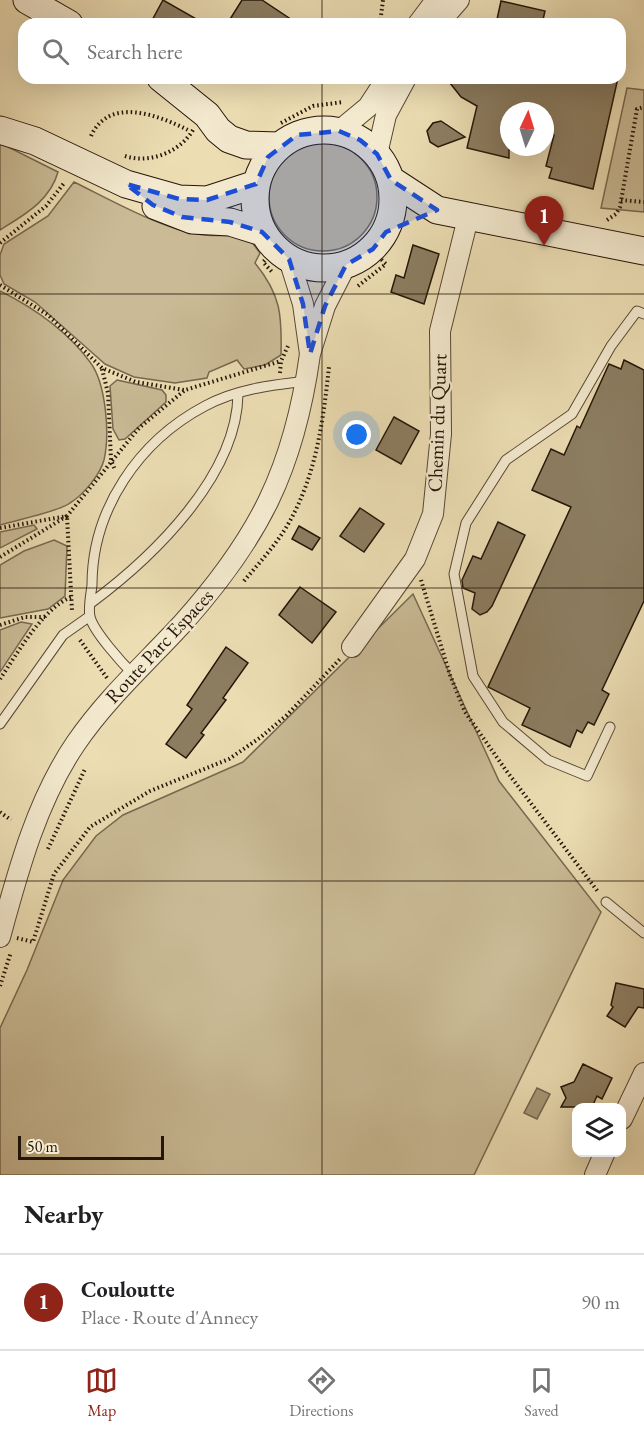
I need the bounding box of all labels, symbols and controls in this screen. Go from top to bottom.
search box [18,18,626,84]
icon: search [39,35,72,68]
text: Search here [87,37,182,66]
north arrow [500,102,554,156]
pin: 1 [524,196,564,246]
street label: Chemin du Quart [422,353,452,493]
your location [342,420,371,449]
street label: Route Parc Espaces [99,583,219,709]
map controls [572,1103,626,1157]
button: layers [572,1103,626,1157]
scale bar [18,1133,164,1160]
text: 50 m [27,1136,58,1157]
text: Nearby [24,1197,104,1231]
text: Couloutte [81,1275,175,1304]
text: 1 [38,1289,49,1315]
text: 90 m [581,1289,620,1315]
text: Place · Route d'Annecy [81,1304,258,1330]
tab: Map [85,1364,118,1421]
tab: Directions [289,1364,354,1421]
tab: Saved [524,1364,559,1421]

